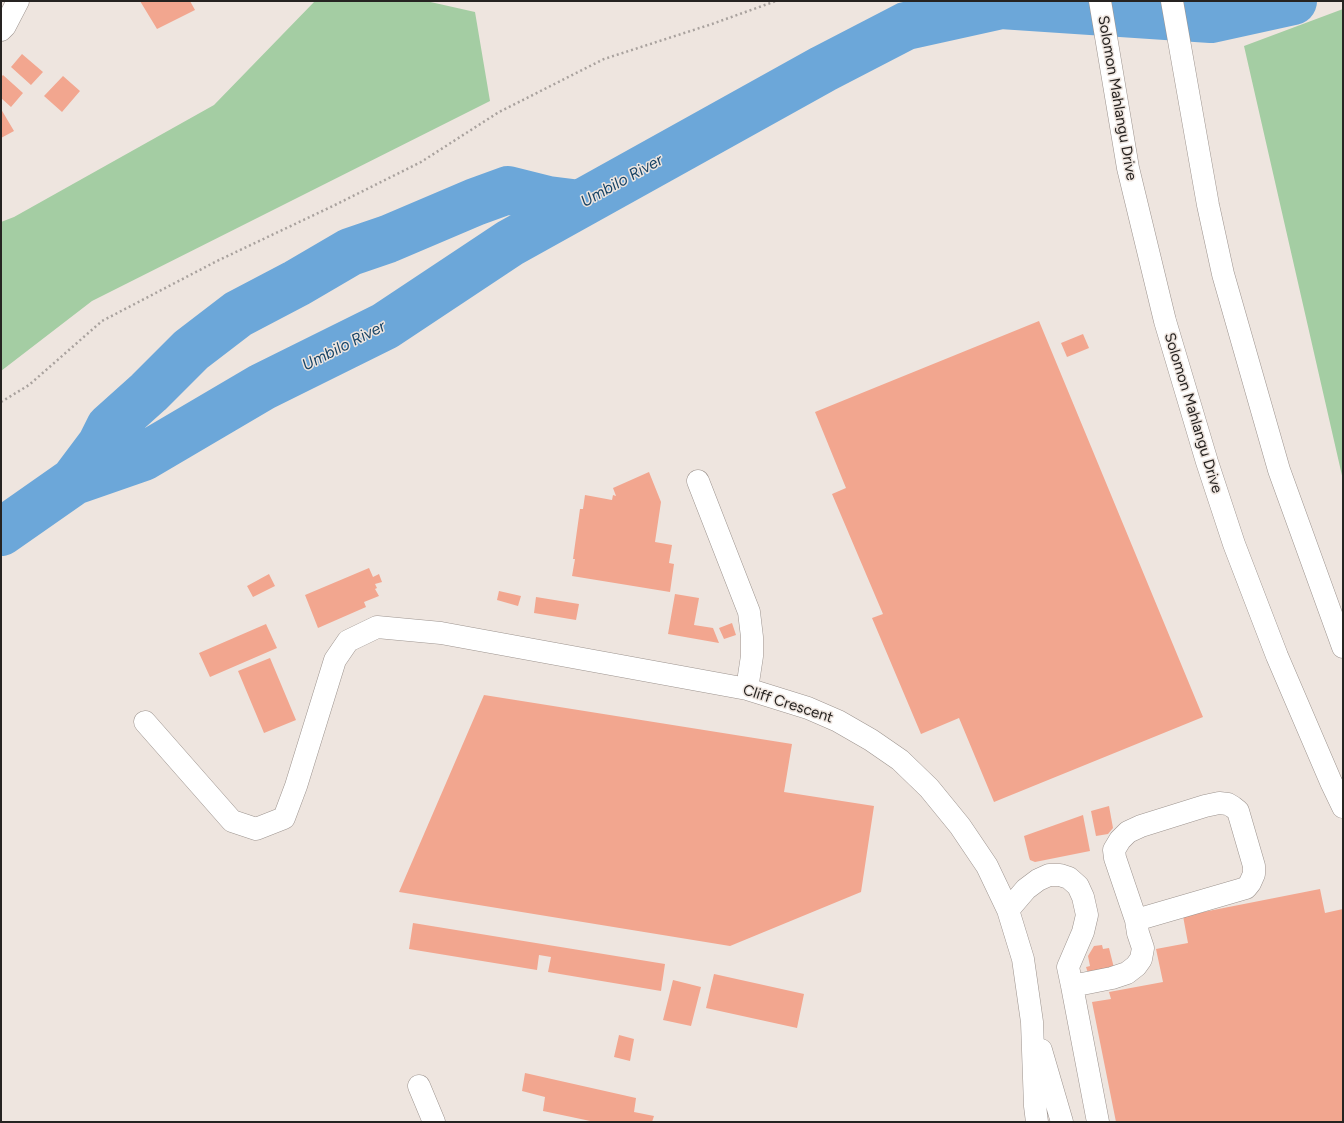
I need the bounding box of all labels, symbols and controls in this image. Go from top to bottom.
street label: Solomon Mahlangu Drive [1094,14,1140,182]
water label: Umbilo River [578,151,666,211]
water label: Umbilo River [299,317,389,375]
street label: Solomon Mahlangu Drive [1160,330,1226,496]
street label: Cliff Crescent [741,681,835,727]

